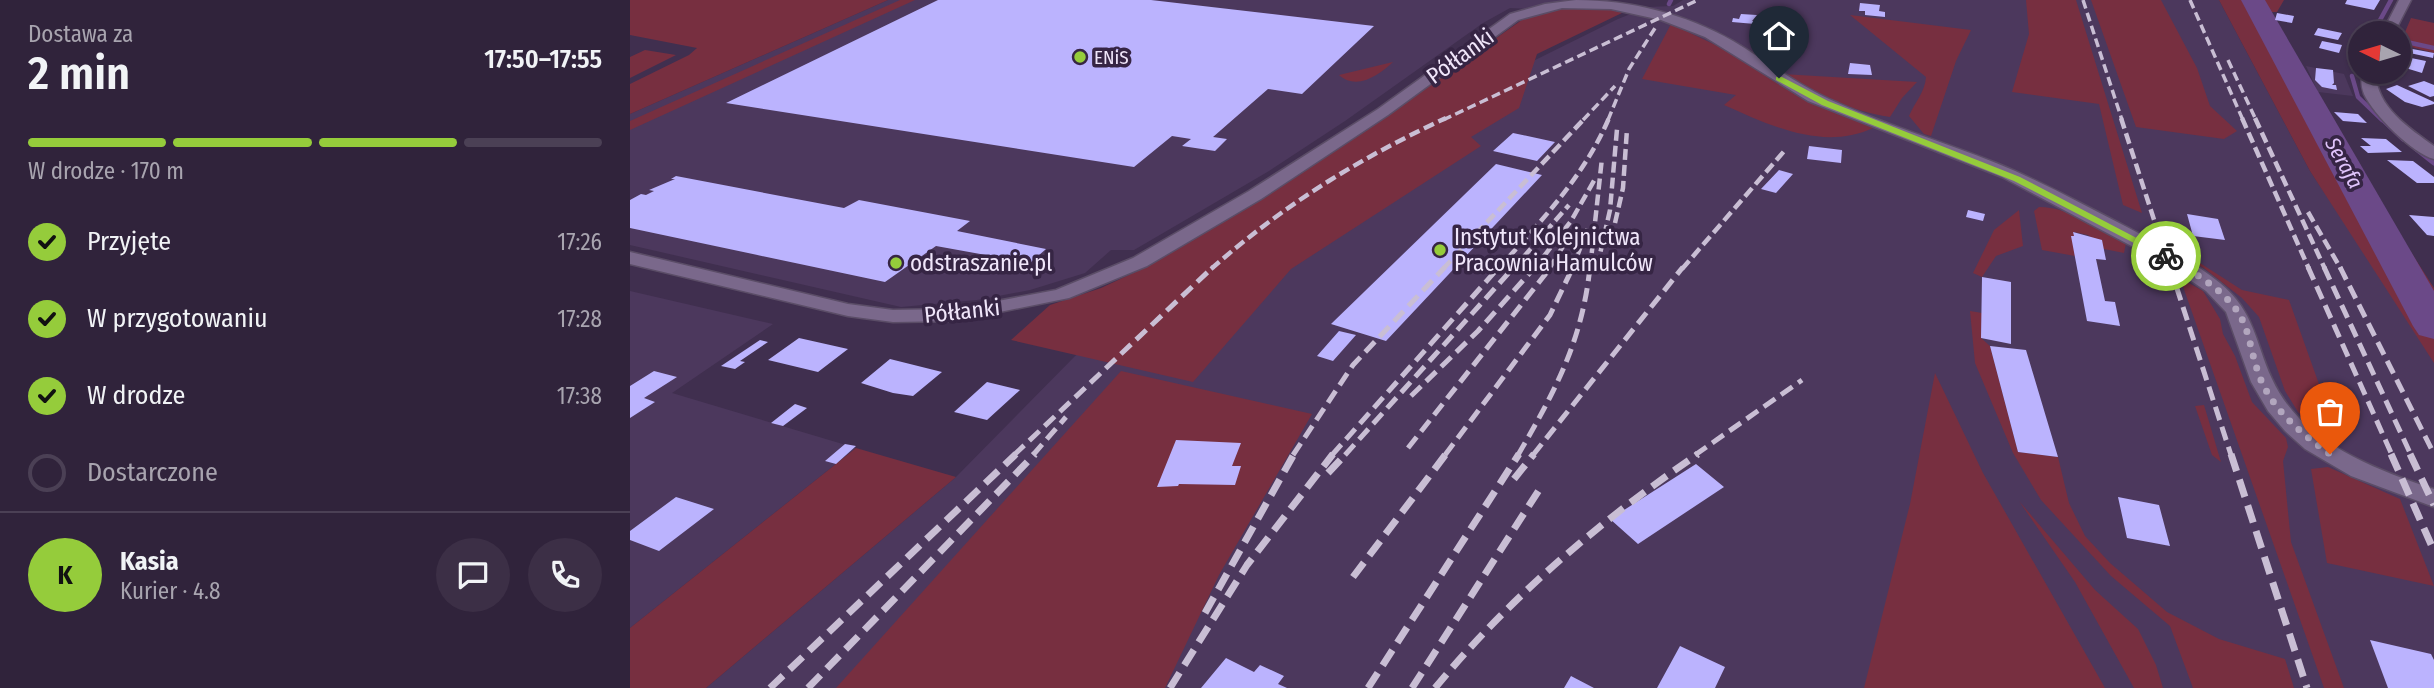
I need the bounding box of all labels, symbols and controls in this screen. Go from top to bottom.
pin [1749,6,1809,78]
icon: home [1760,17,1798,55]
text: Dostawa za [28,20,133,48]
north arrow [2348,21,2412,84]
map controls [2348,21,2411,84]
street label: Półłanki [1421,22,1499,90]
text: 17:50–17:55 [484,44,602,75]
text: 2 min [28,46,130,101]
place label: ENiS [1094,46,1129,69]
marker: ENiS [1072,49,1088,65]
water label: Serafa [2319,132,2369,193]
text: W drodze · 170 m [28,157,184,185]
courier [2131,221,2201,291]
icon: check [28,223,66,261]
place label: Instytut Kolejnictwa Pracownia Hamulców [1454,223,1653,277]
text: Przyjęte [87,226,171,257]
text: 17:26 [557,228,602,256]
icon: bike [2147,237,2185,275]
marker: Instytut Kolejnictwa Pracownia Hamulców [1432,242,1448,258]
place label: odstraszanie.pl [910,249,1052,277]
marker: odstraszanie.pl [888,255,904,271]
street label: Półłanki [923,293,1001,329]
icon: check [28,300,66,338]
text: W przygotowaniu [87,303,268,334]
text: 17:28 [557,305,602,333]
icon: check [28,377,66,415]
text: W drodze [87,380,185,411]
text: 17:38 [557,382,602,410]
pin [2300,382,2360,454]
icon: bag [2311,393,2349,431]
text: Dostarczone [87,457,218,488]
button: chat [436,538,510,612]
button: phone [528,538,602,612]
text: Kasia [120,546,179,577]
text: K [57,560,73,591]
text: Kurier · 4.8 [120,577,220,605]

